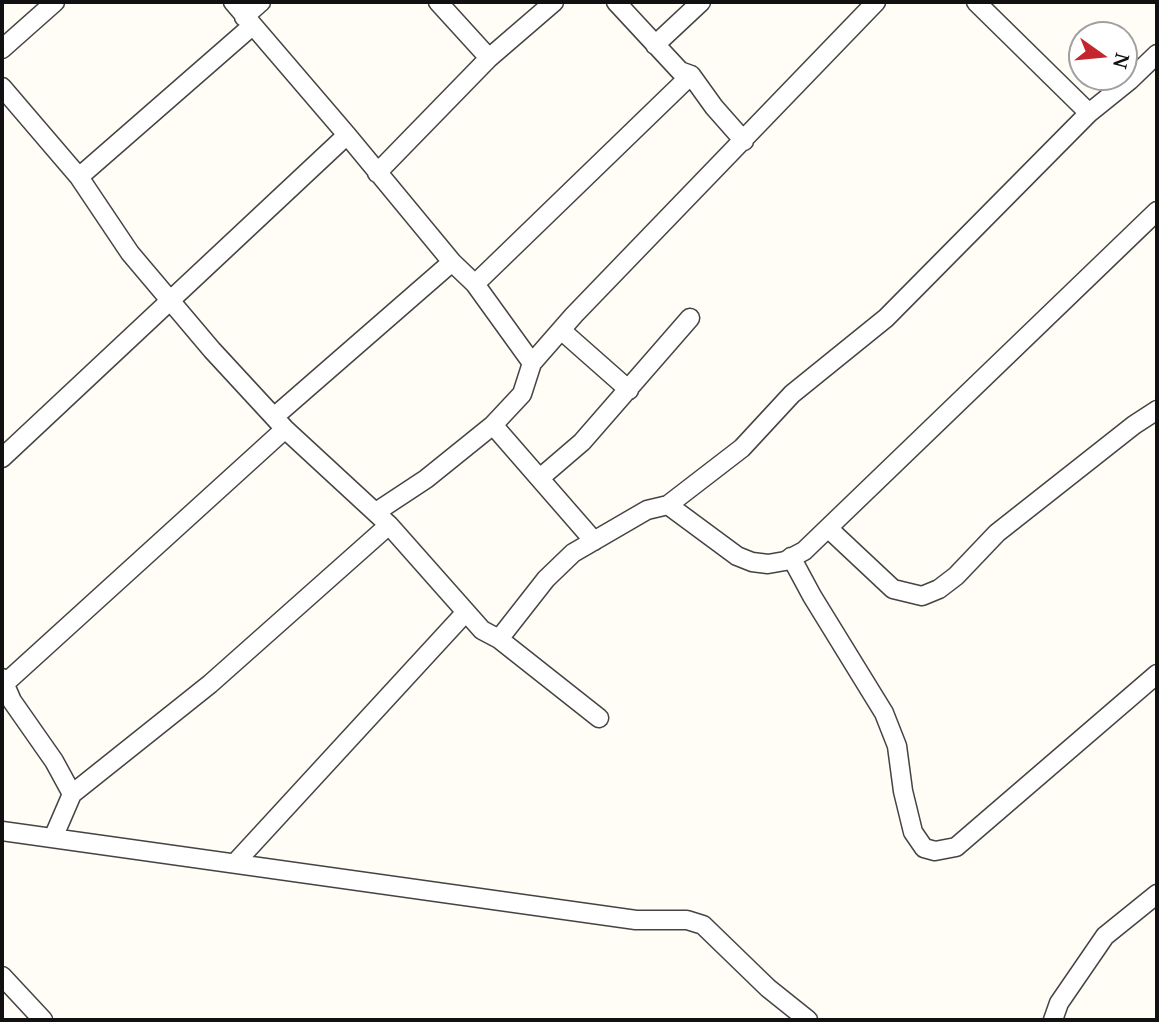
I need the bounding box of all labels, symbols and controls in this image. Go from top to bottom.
north arrow [1068,21,1138,91]
text: N [1107,50,1136,72]

